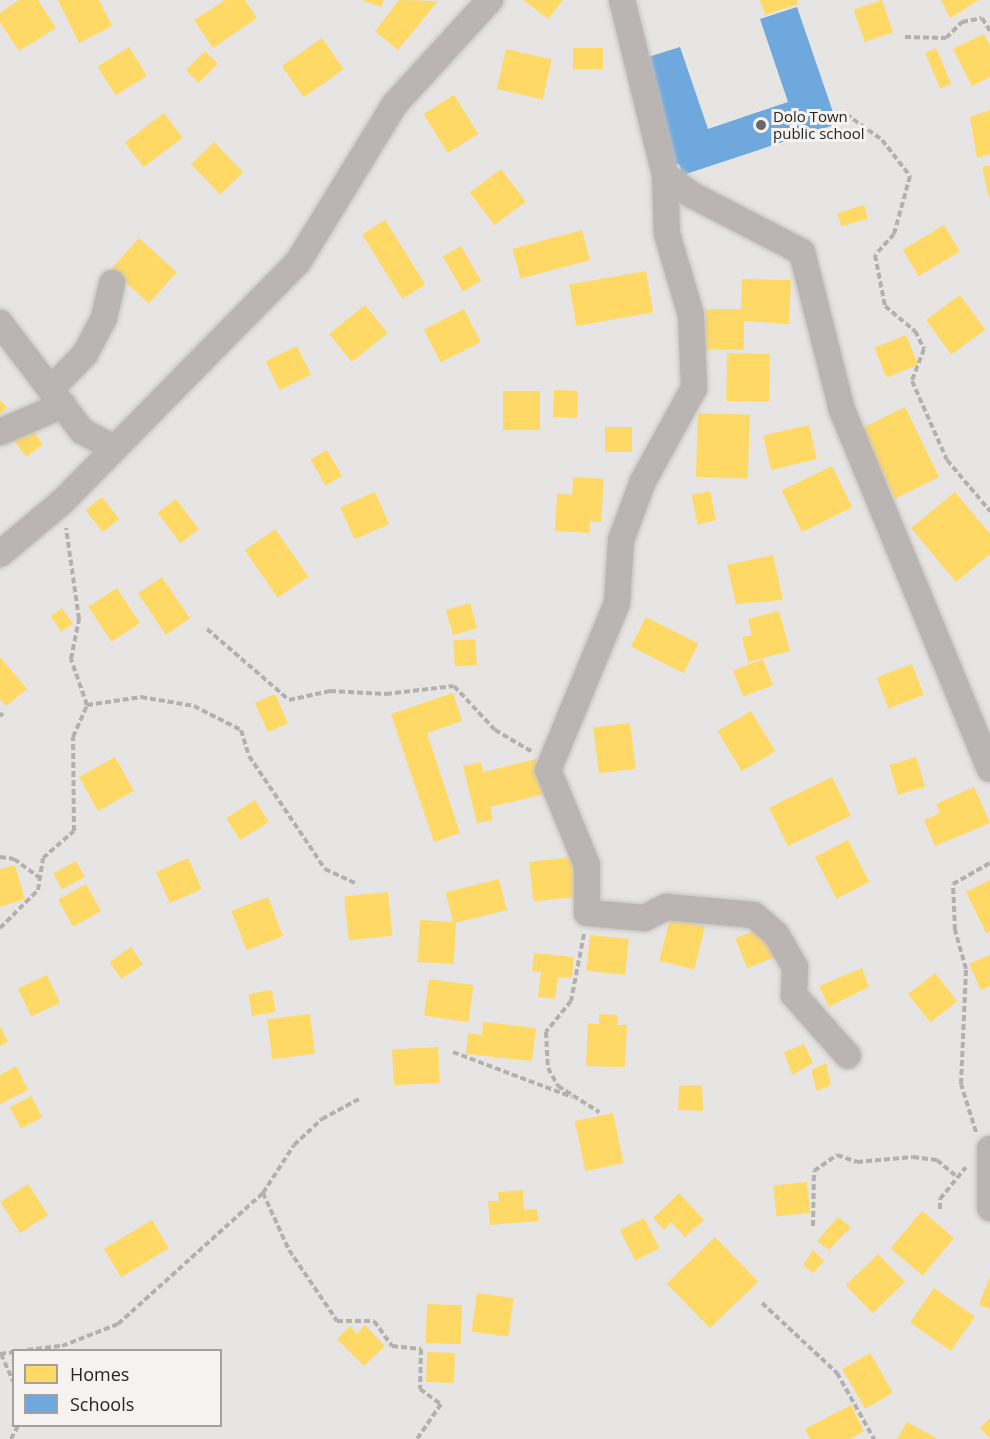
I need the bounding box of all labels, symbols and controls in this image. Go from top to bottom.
place label: Dolo Town public school [773,107,865,142]
marker: Dolo Town public school [754,118,768,132]
legend [12,1349,222,1427]
text: Homes [70,1362,129,1386]
text: Schools [70,1392,134,1416]

